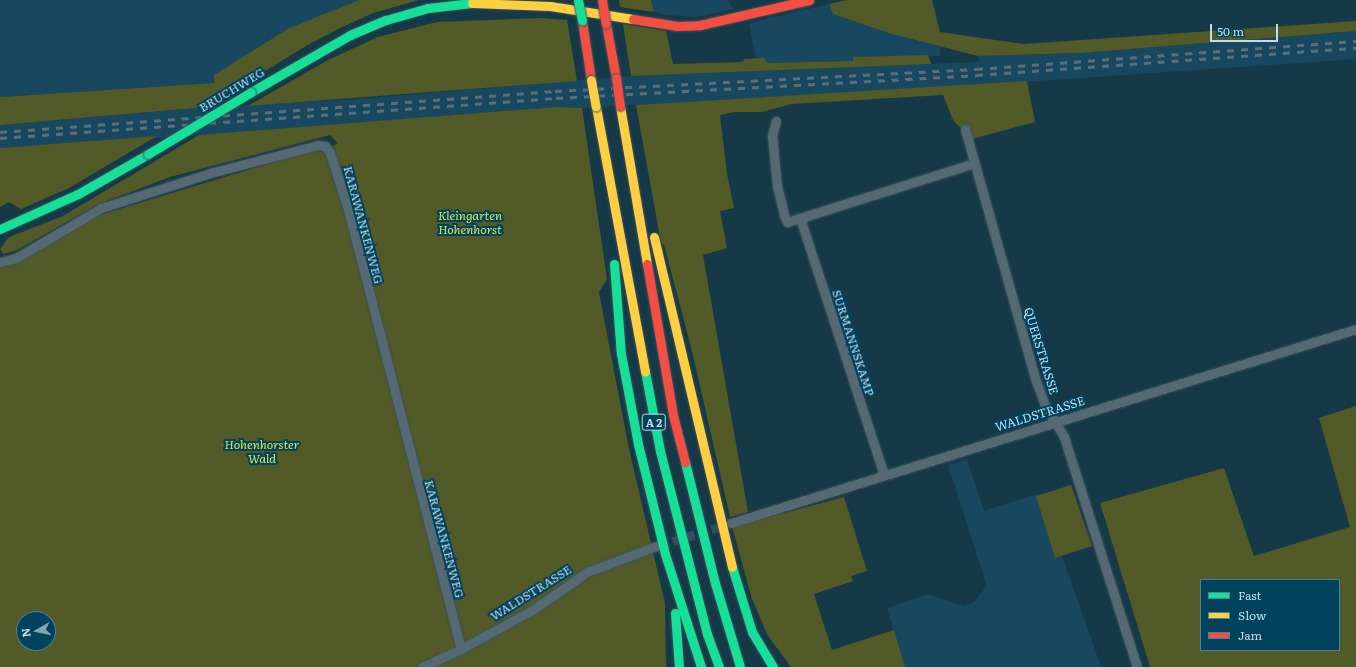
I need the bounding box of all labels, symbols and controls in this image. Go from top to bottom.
scale bar [1212,16,1280,42]
text: 50 m [1217,22,1244,40]
street label: BRUCHWEG [197,65,267,115]
street label: KARAWANKENWEG [340,165,386,285]
park label: Kleingarten Hohenhorst [438,209,502,237]
street label: SURMANNSKAMP [829,288,877,398]
street label: QUERSTRASSE [1021,306,1061,396]
street label: WALDSTRASSE [994,394,1086,434]
road number: A 2 [641,413,667,431]
park label: Hohenhorster Wald [225,438,299,466]
street label: KARAWANKENWEG [421,479,467,599]
street label: WALDSTRASSE [488,562,574,624]
legend [1200,579,1340,651]
text: Fast [1238,586,1261,604]
text: Slow [1238,606,1266,624]
north arrow [16,611,56,651]
text: Jam [1238,626,1262,644]
text: N [17,627,34,639]

